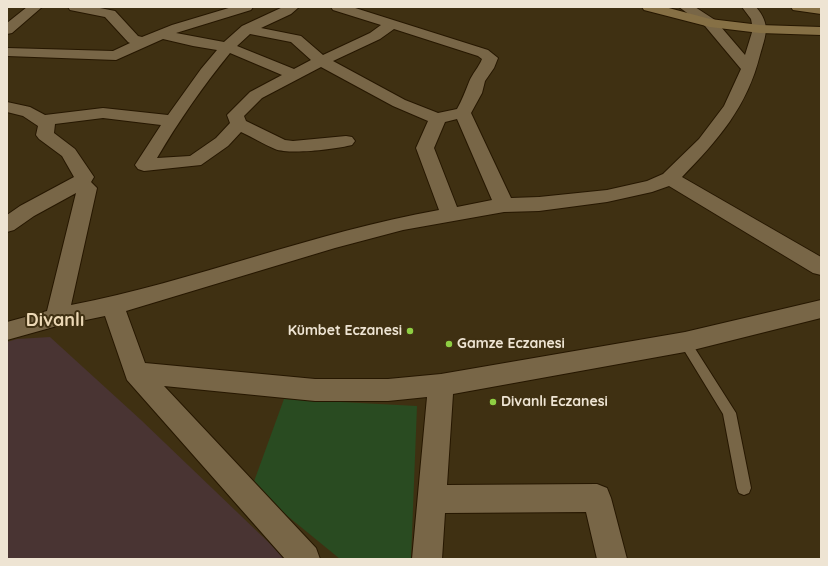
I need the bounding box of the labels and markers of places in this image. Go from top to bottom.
place label: Kümbet Eczanesi [288,323,402,339]
marker: Kümbet Eczanesi [405,326,415,336]
place label: Gamze Eczanesi [457,336,565,352]
marker: Gamze Eczanesi [444,339,454,349]
place label: Divanlı Eczanesi [501,394,608,410]
marker: Divanlı Eczanesi [488,397,498,407]

